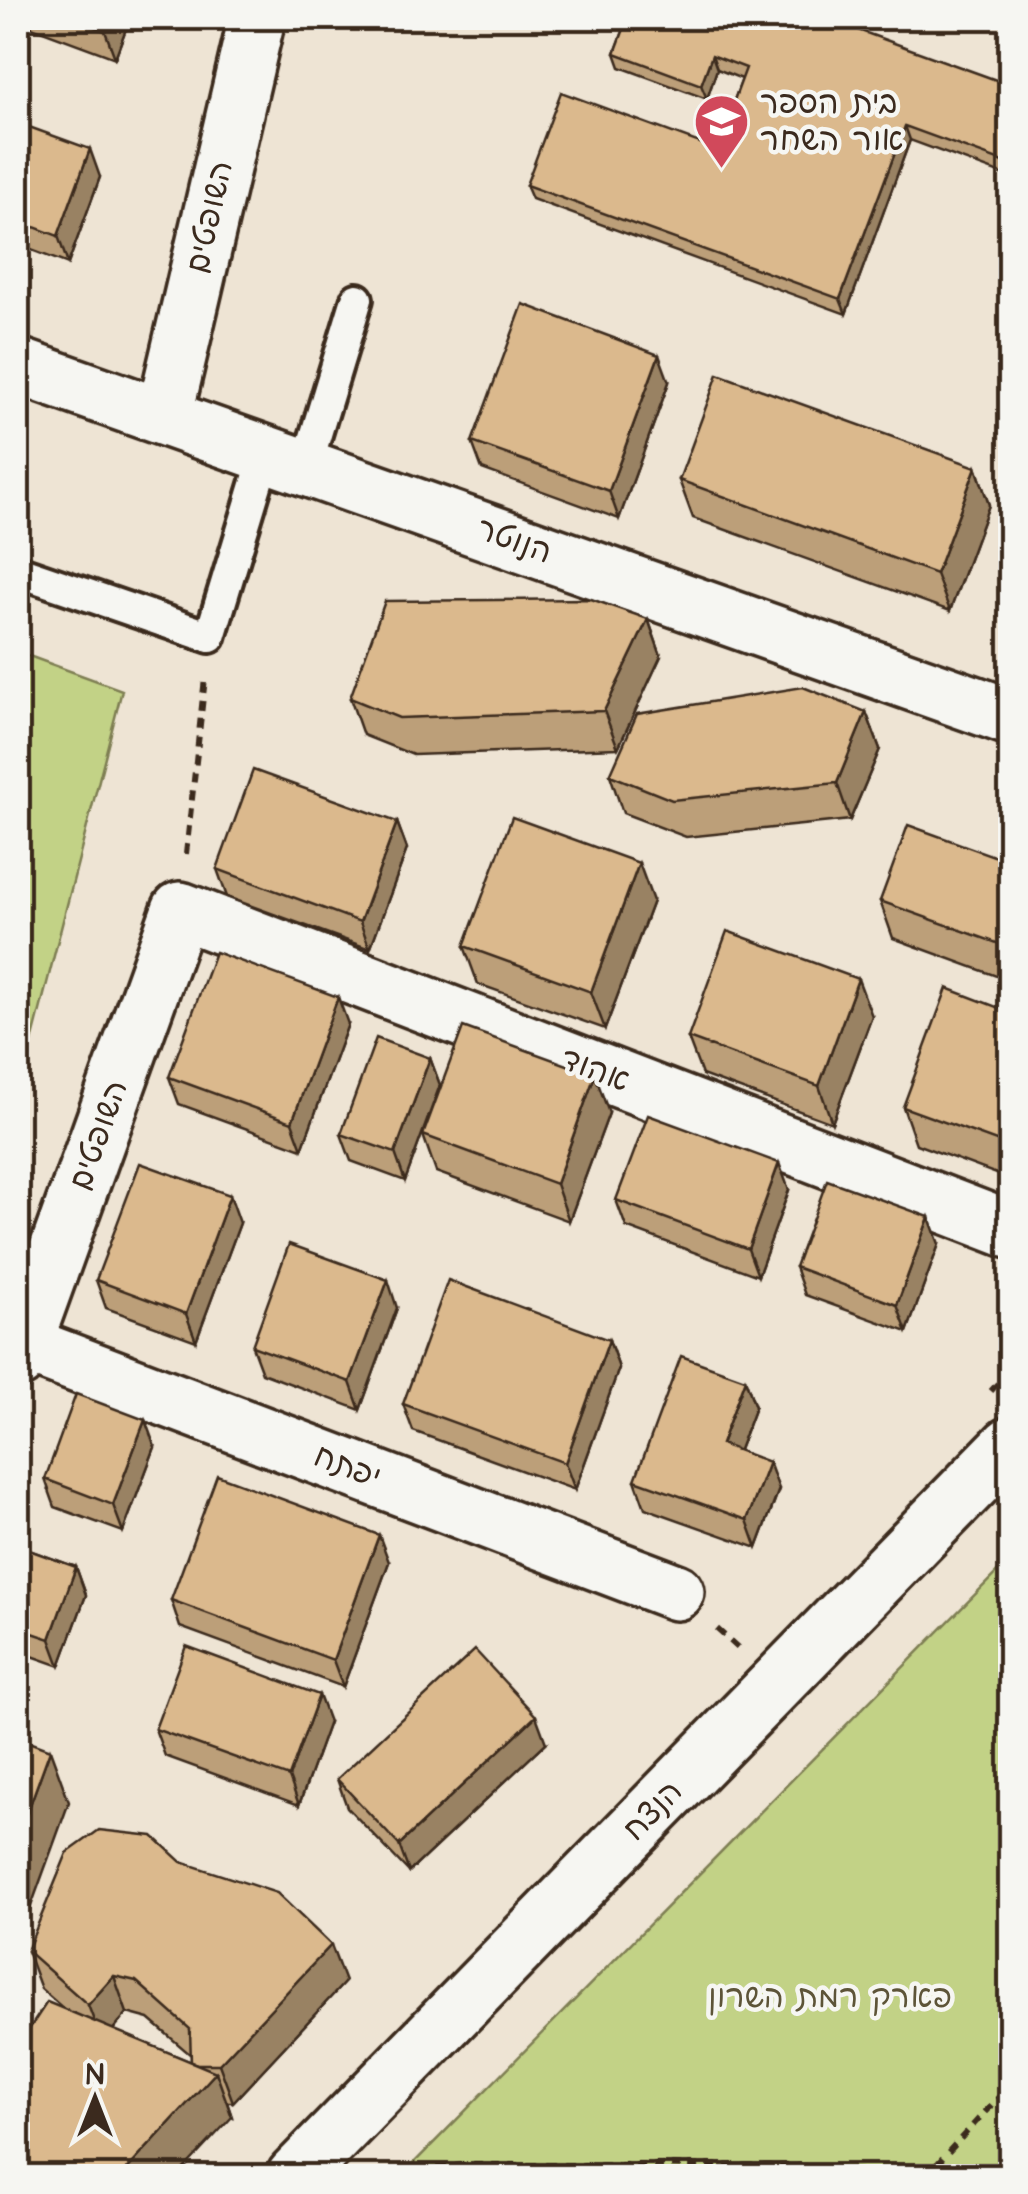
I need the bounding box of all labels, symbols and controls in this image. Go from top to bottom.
place label: בית הספר אור השחר [760,81,903,163]
school or university icon: בית הספר אור השחר [691,91,751,170]
street label: השופטים [175,156,245,278]
street label: הנוטר [470,507,558,575]
street label: אהוד [554,1036,636,1104]
street label: השופטים [58,1074,140,1196]
street label: יפתח [307,1434,387,1500]
street label: הנצח [613,1770,693,1852]
park label: פארק רמת השרון [708,1975,952,2020]
north arrow [45,2049,145,2149]
text: N [86,2056,104,2095]

